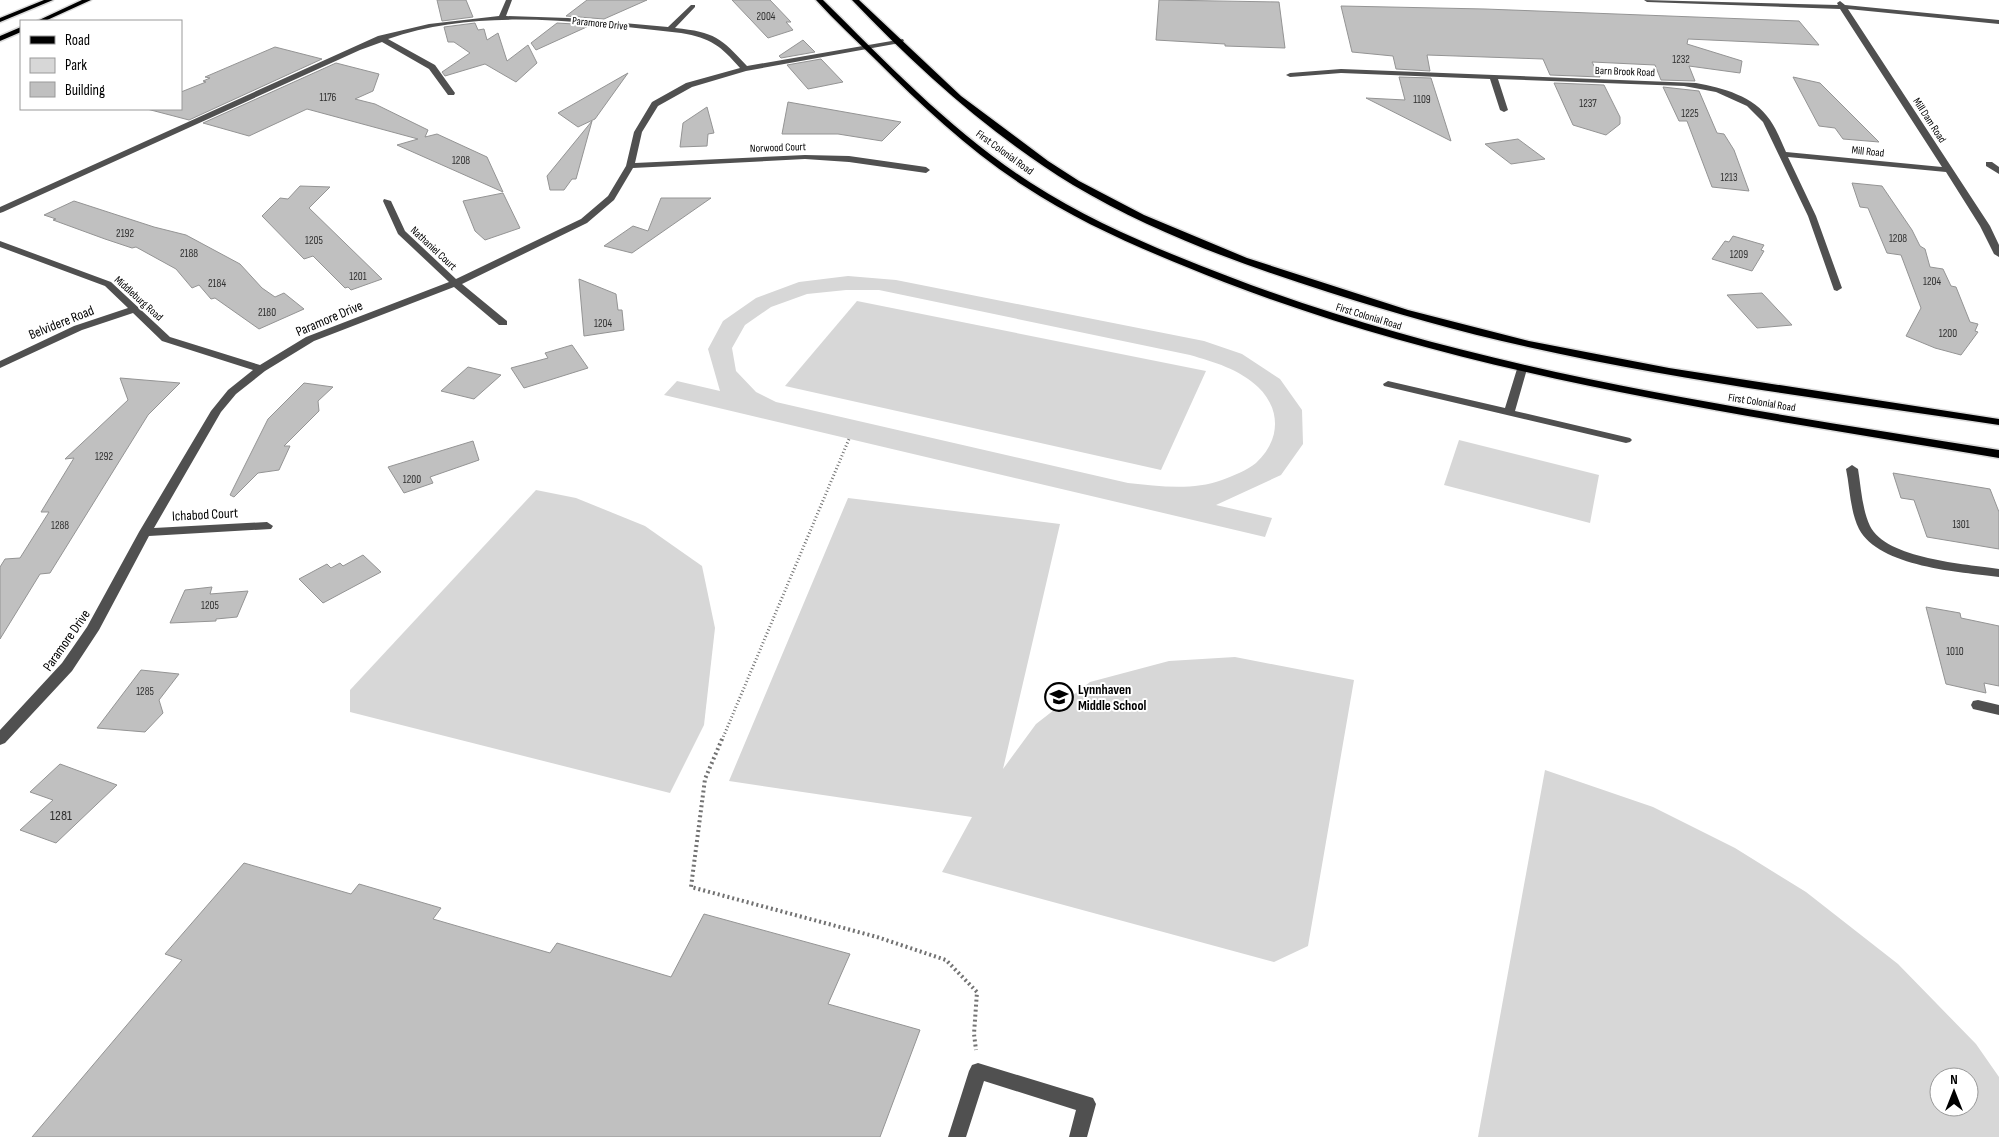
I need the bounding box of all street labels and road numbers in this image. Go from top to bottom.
street label: Paramore Drive [571,14,628,33]
street label: Barn Brook Road [1595,64,1656,79]
street label: Mill Dam Road [1910,95,1949,146]
street label: First Colonial Road [973,127,1036,178]
street label: Norwood Court [750,140,807,155]
street label: Mill Road [1851,143,1885,160]
street label: Nathaniel Court [408,224,460,273]
street label: Middleburg Road [112,273,166,324]
street label: Paramore Drive [293,297,365,340]
street label: First Colonial Road [1334,300,1404,333]
street label: Belvidere Road [26,302,96,343]
street label: First Colonial Road [1727,391,1797,414]
street label: Ichabod Court [171,504,239,525]
street label: Paramore Drive [39,606,94,674]

